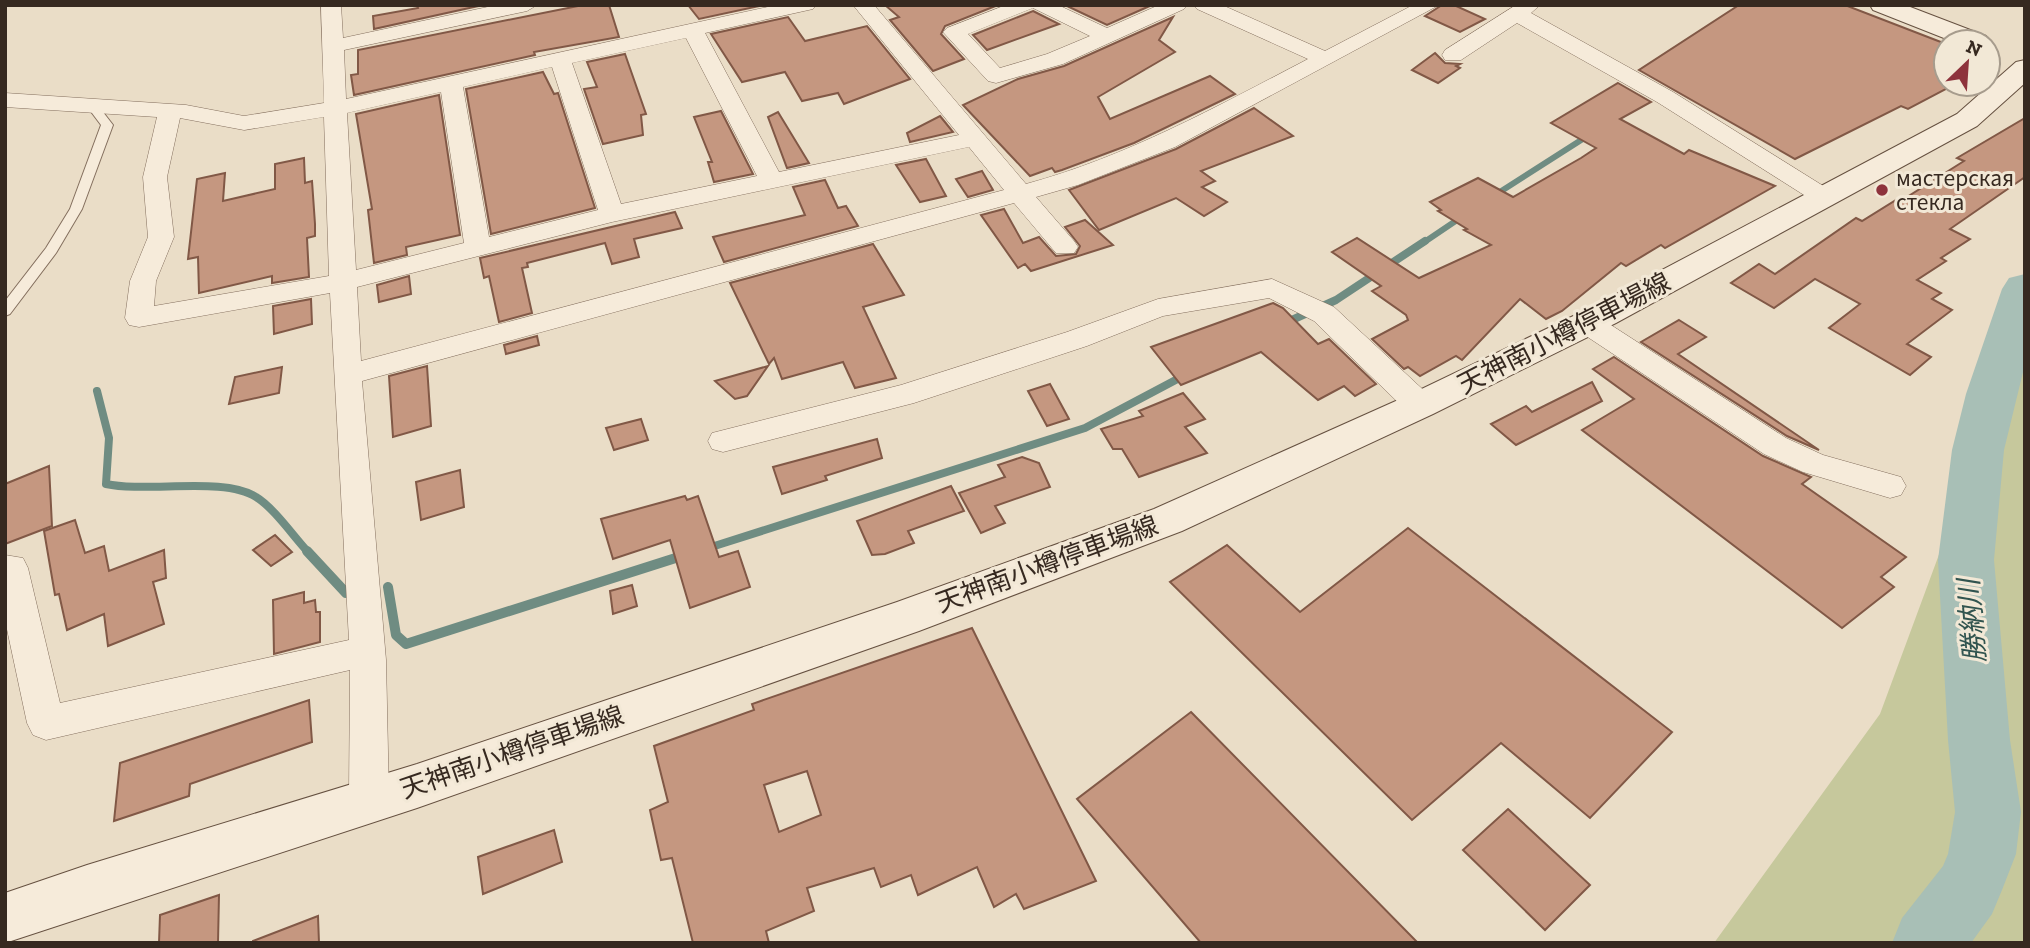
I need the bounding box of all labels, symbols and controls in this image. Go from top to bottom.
north arrow [1932,28,2002,98]
text: N [1963,35,1985,62]
place label: мастерская стекла [1896,166,2014,215]
marker: мастерская стекла [1874,182,1890,198]
street label: 天神南小樽停車場線 [1452,266,1676,400]
street label: 天神南小樽停車場線 [932,509,1162,619]
water label: 勝納川 [1952,575,1992,664]
street label: 天神南小樽停車場線 [396,699,628,805]

